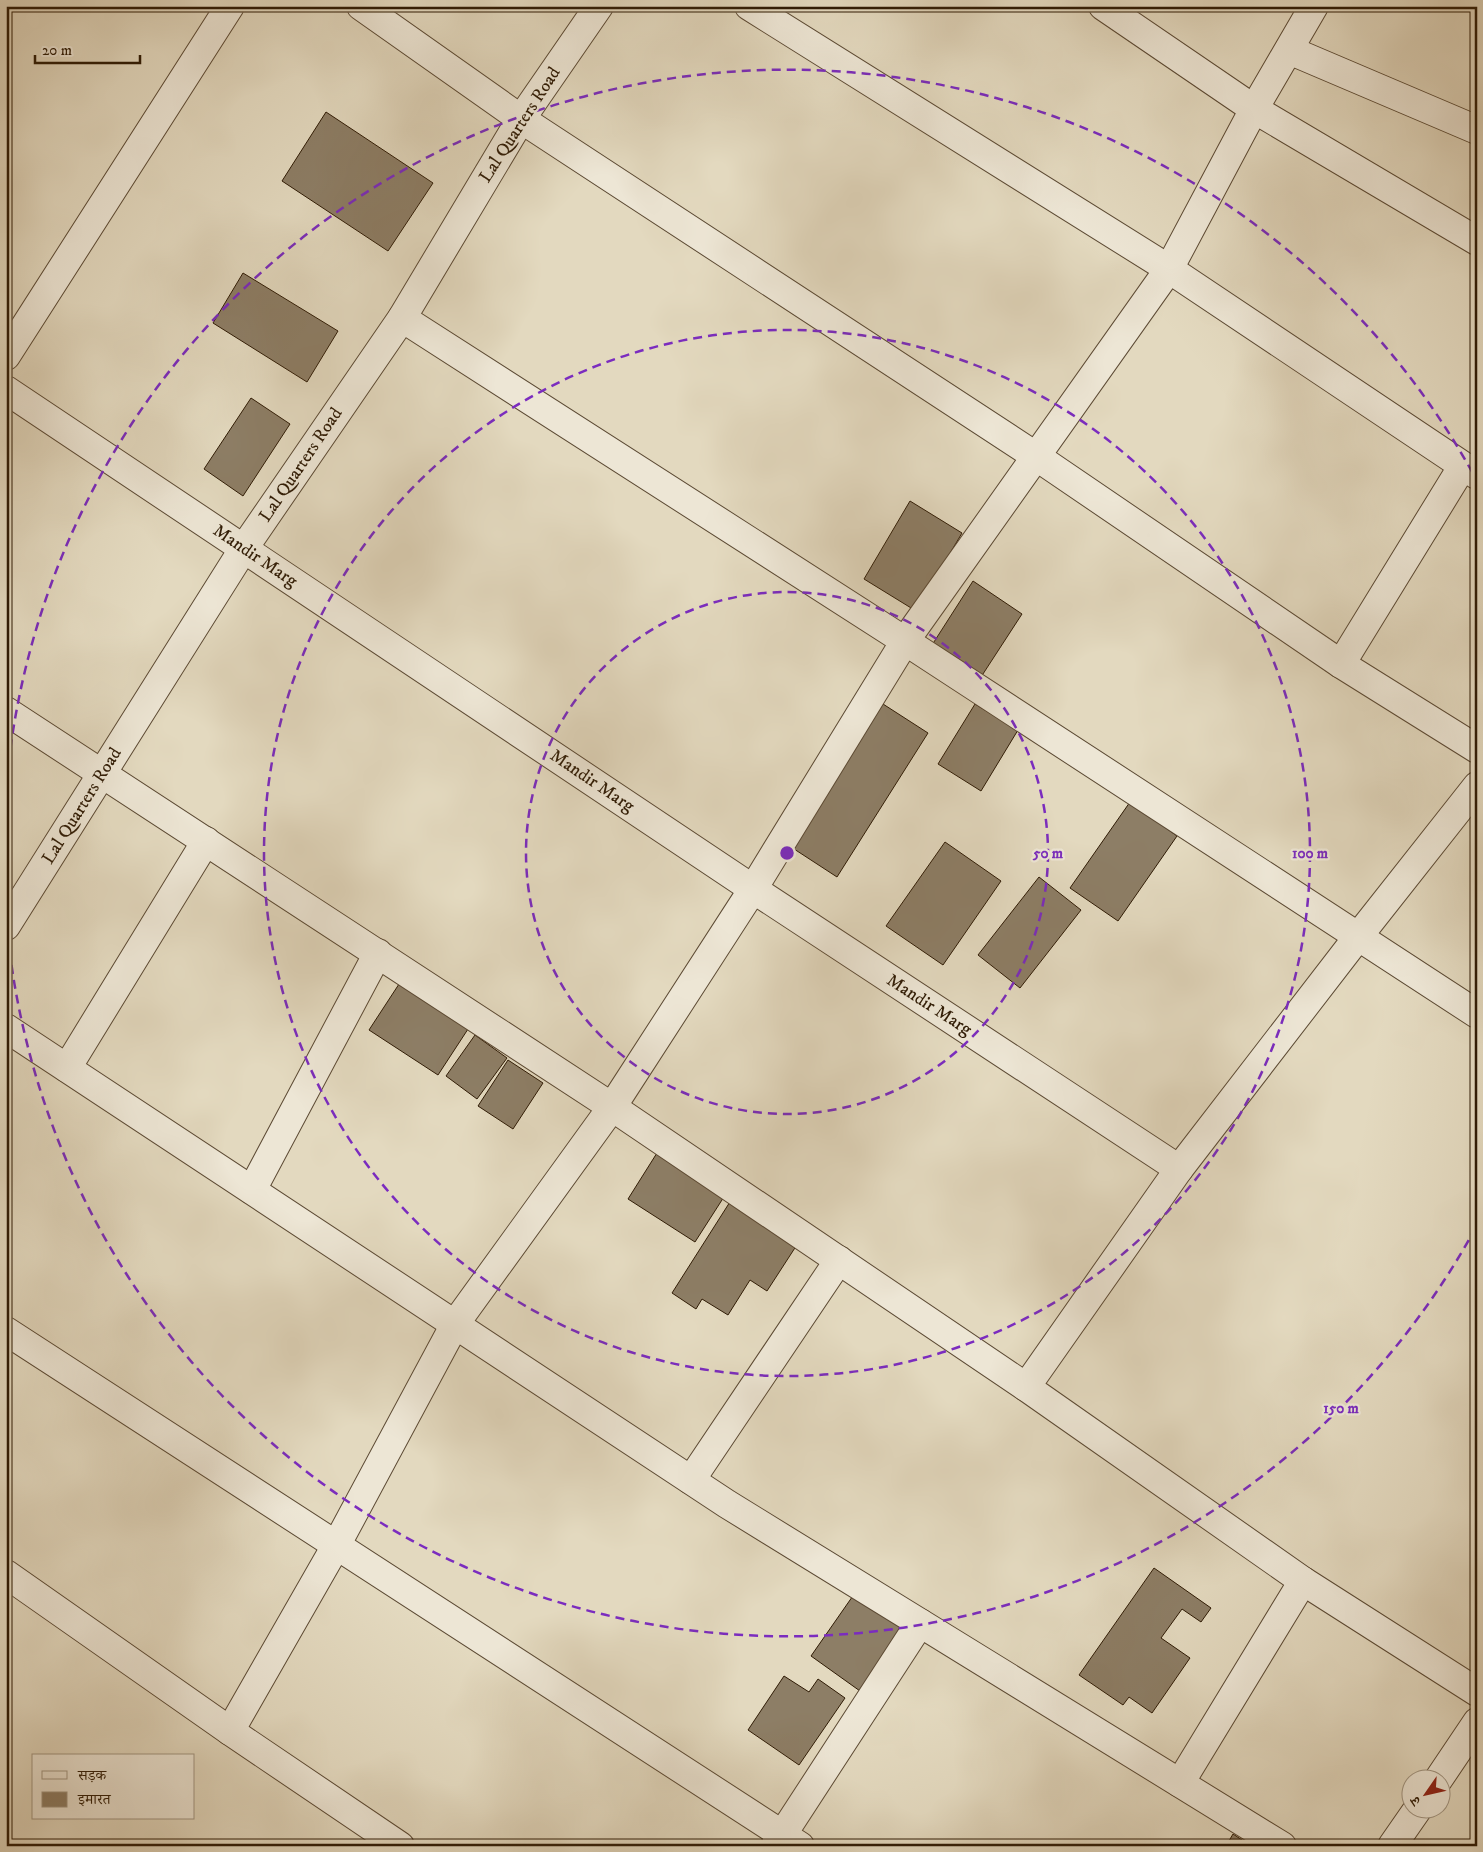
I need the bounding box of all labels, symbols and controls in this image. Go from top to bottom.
scale bar [35,32,140,64]
text: 20 m [42,41,72,60]
street label: Lal Quarters Road [474,63,566,187]
street label: Lal Quarters Road [255,404,347,526]
street label: Mandir Marg [209,520,302,592]
street label: Lal Quarters Road [37,744,127,868]
street label: Mandir Marg [546,745,639,817]
centre of rings [778,844,796,862]
text: 50 m [1032,844,1064,863]
text: 100 m [1292,844,1329,863]
street label: Mandir Marg [882,969,976,1041]
text: 150 m [1323,1399,1359,1418]
legend [32,1754,195,1820]
text: सड़क [77,1766,107,1785]
north arrow [1400,1770,1450,1820]
text: इमारत [77,1790,112,1809]
text: उ [1406,1792,1426,1810]

